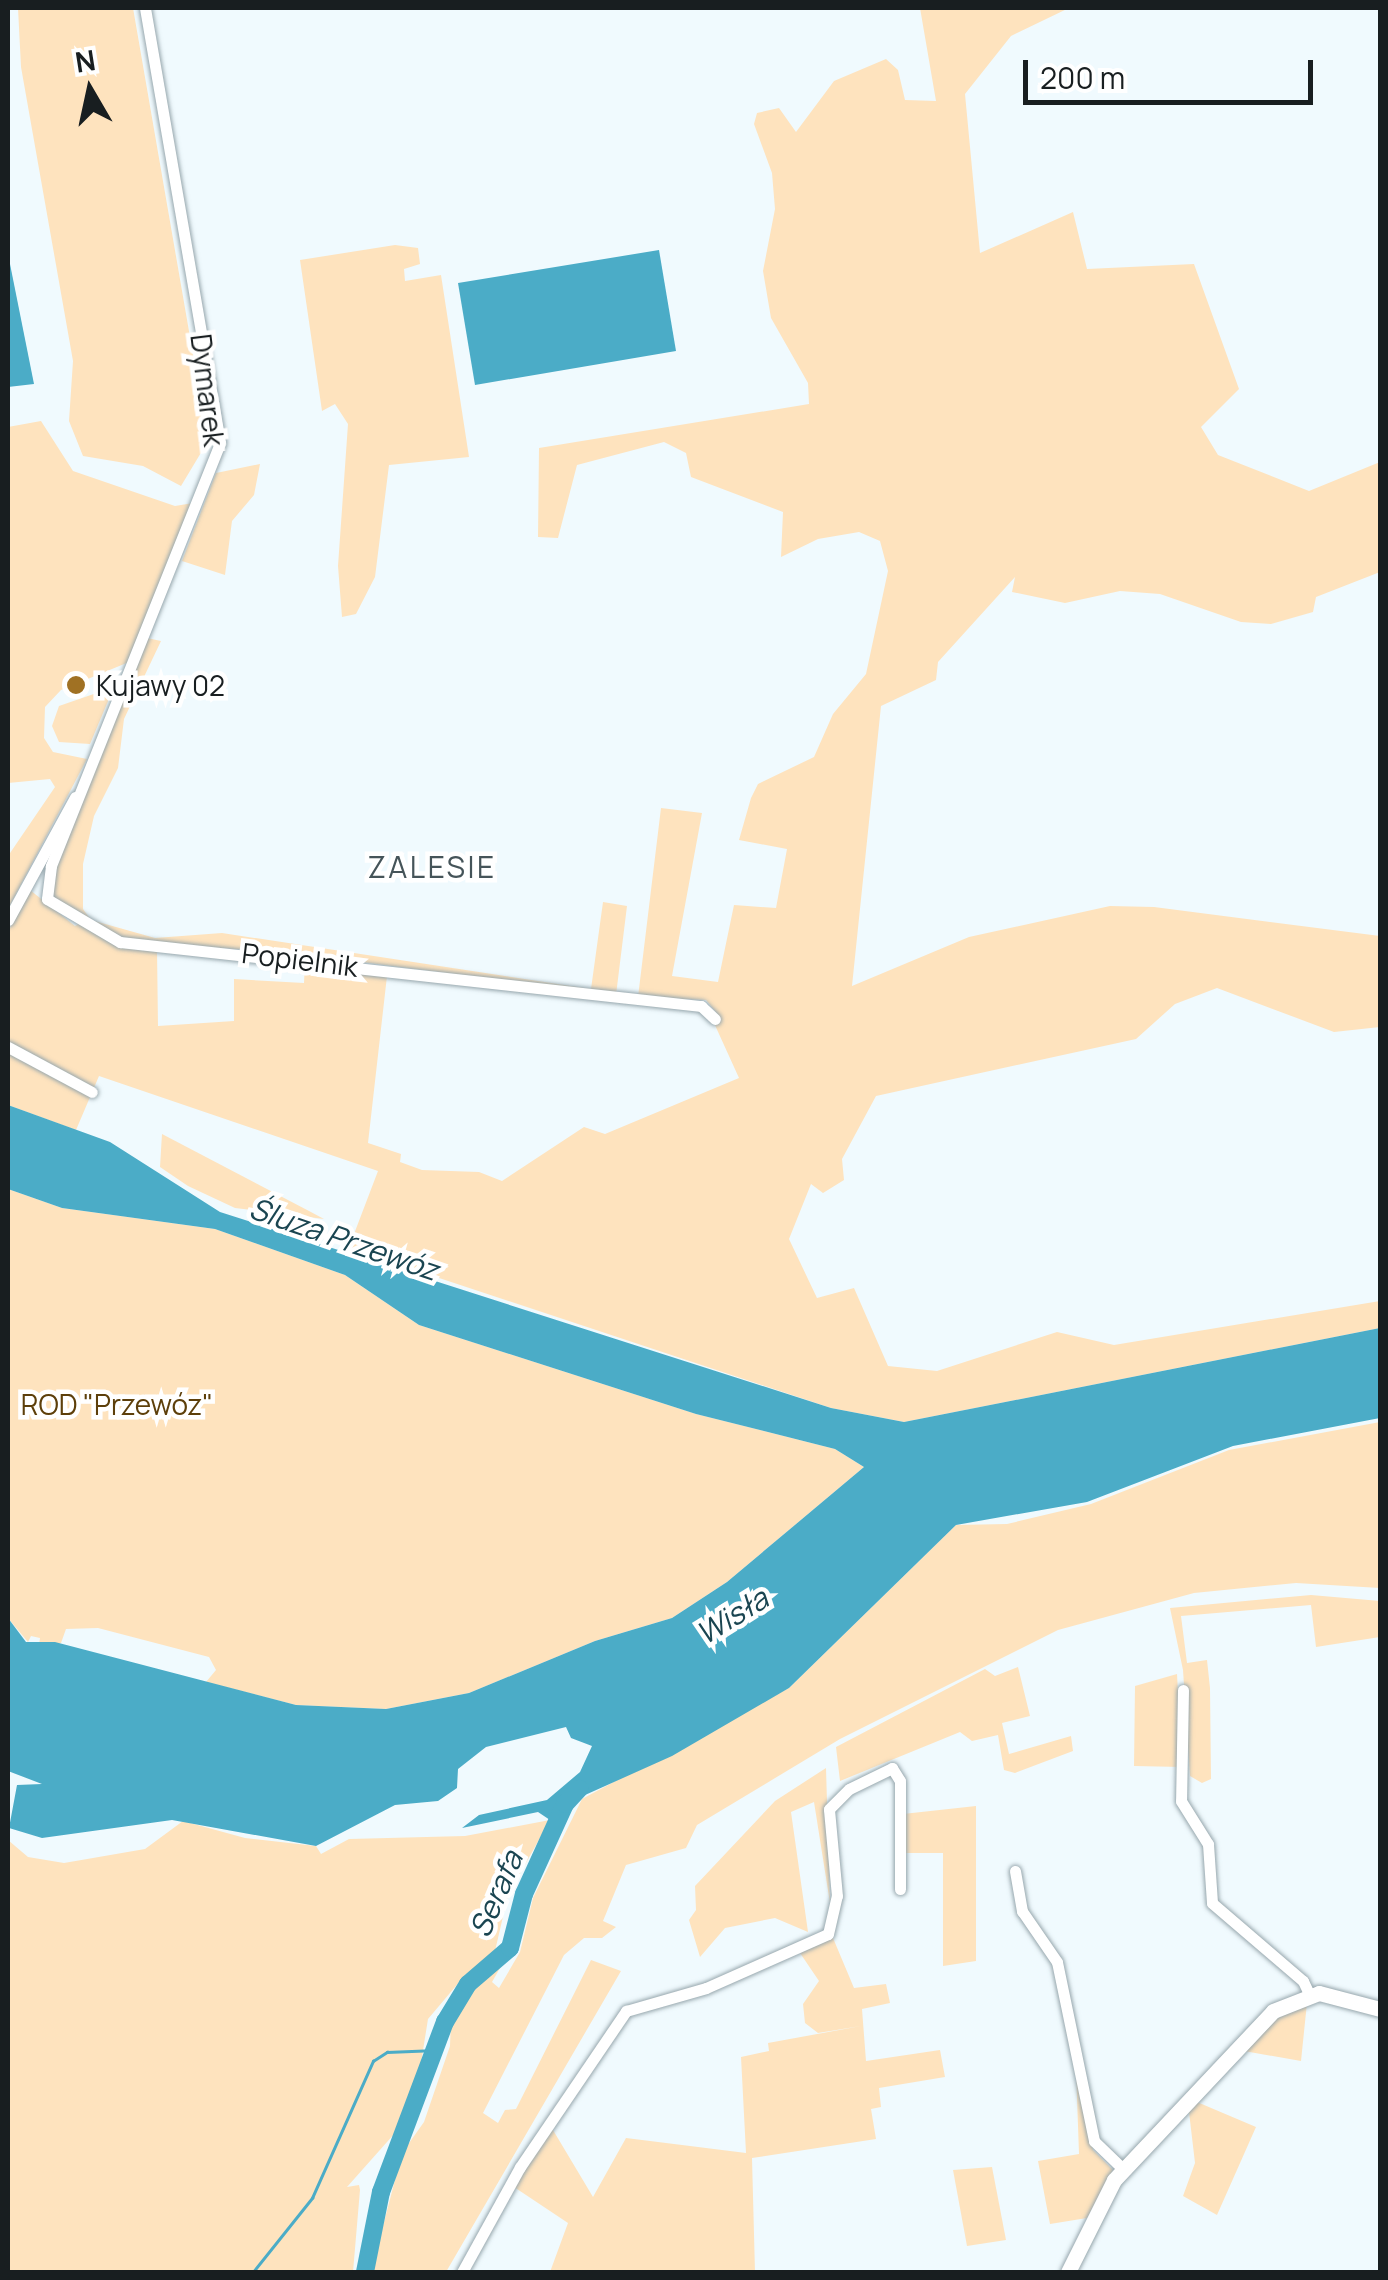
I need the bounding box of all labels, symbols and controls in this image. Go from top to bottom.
north arrow [40,40,140,140]
text: N [72,40,98,81]
scale bar [1028,40,1318,102]
text: 200 m [1040,57,1125,98]
street label: Dymarek [184,332,232,448]
place label: Kujawy 02 [96,668,225,702]
marker: Kujawy 02 [65,674,87,696]
district label: ZALESIE [367,849,497,885]
street label: Popielnik [240,935,360,983]
water label: Śluza Przewóz [245,1190,443,1288]
park label: ROD "Przewóz" [21,1387,213,1421]
water label: Wisła [690,1580,774,1652]
water label: Serafa [462,1846,530,1942]

